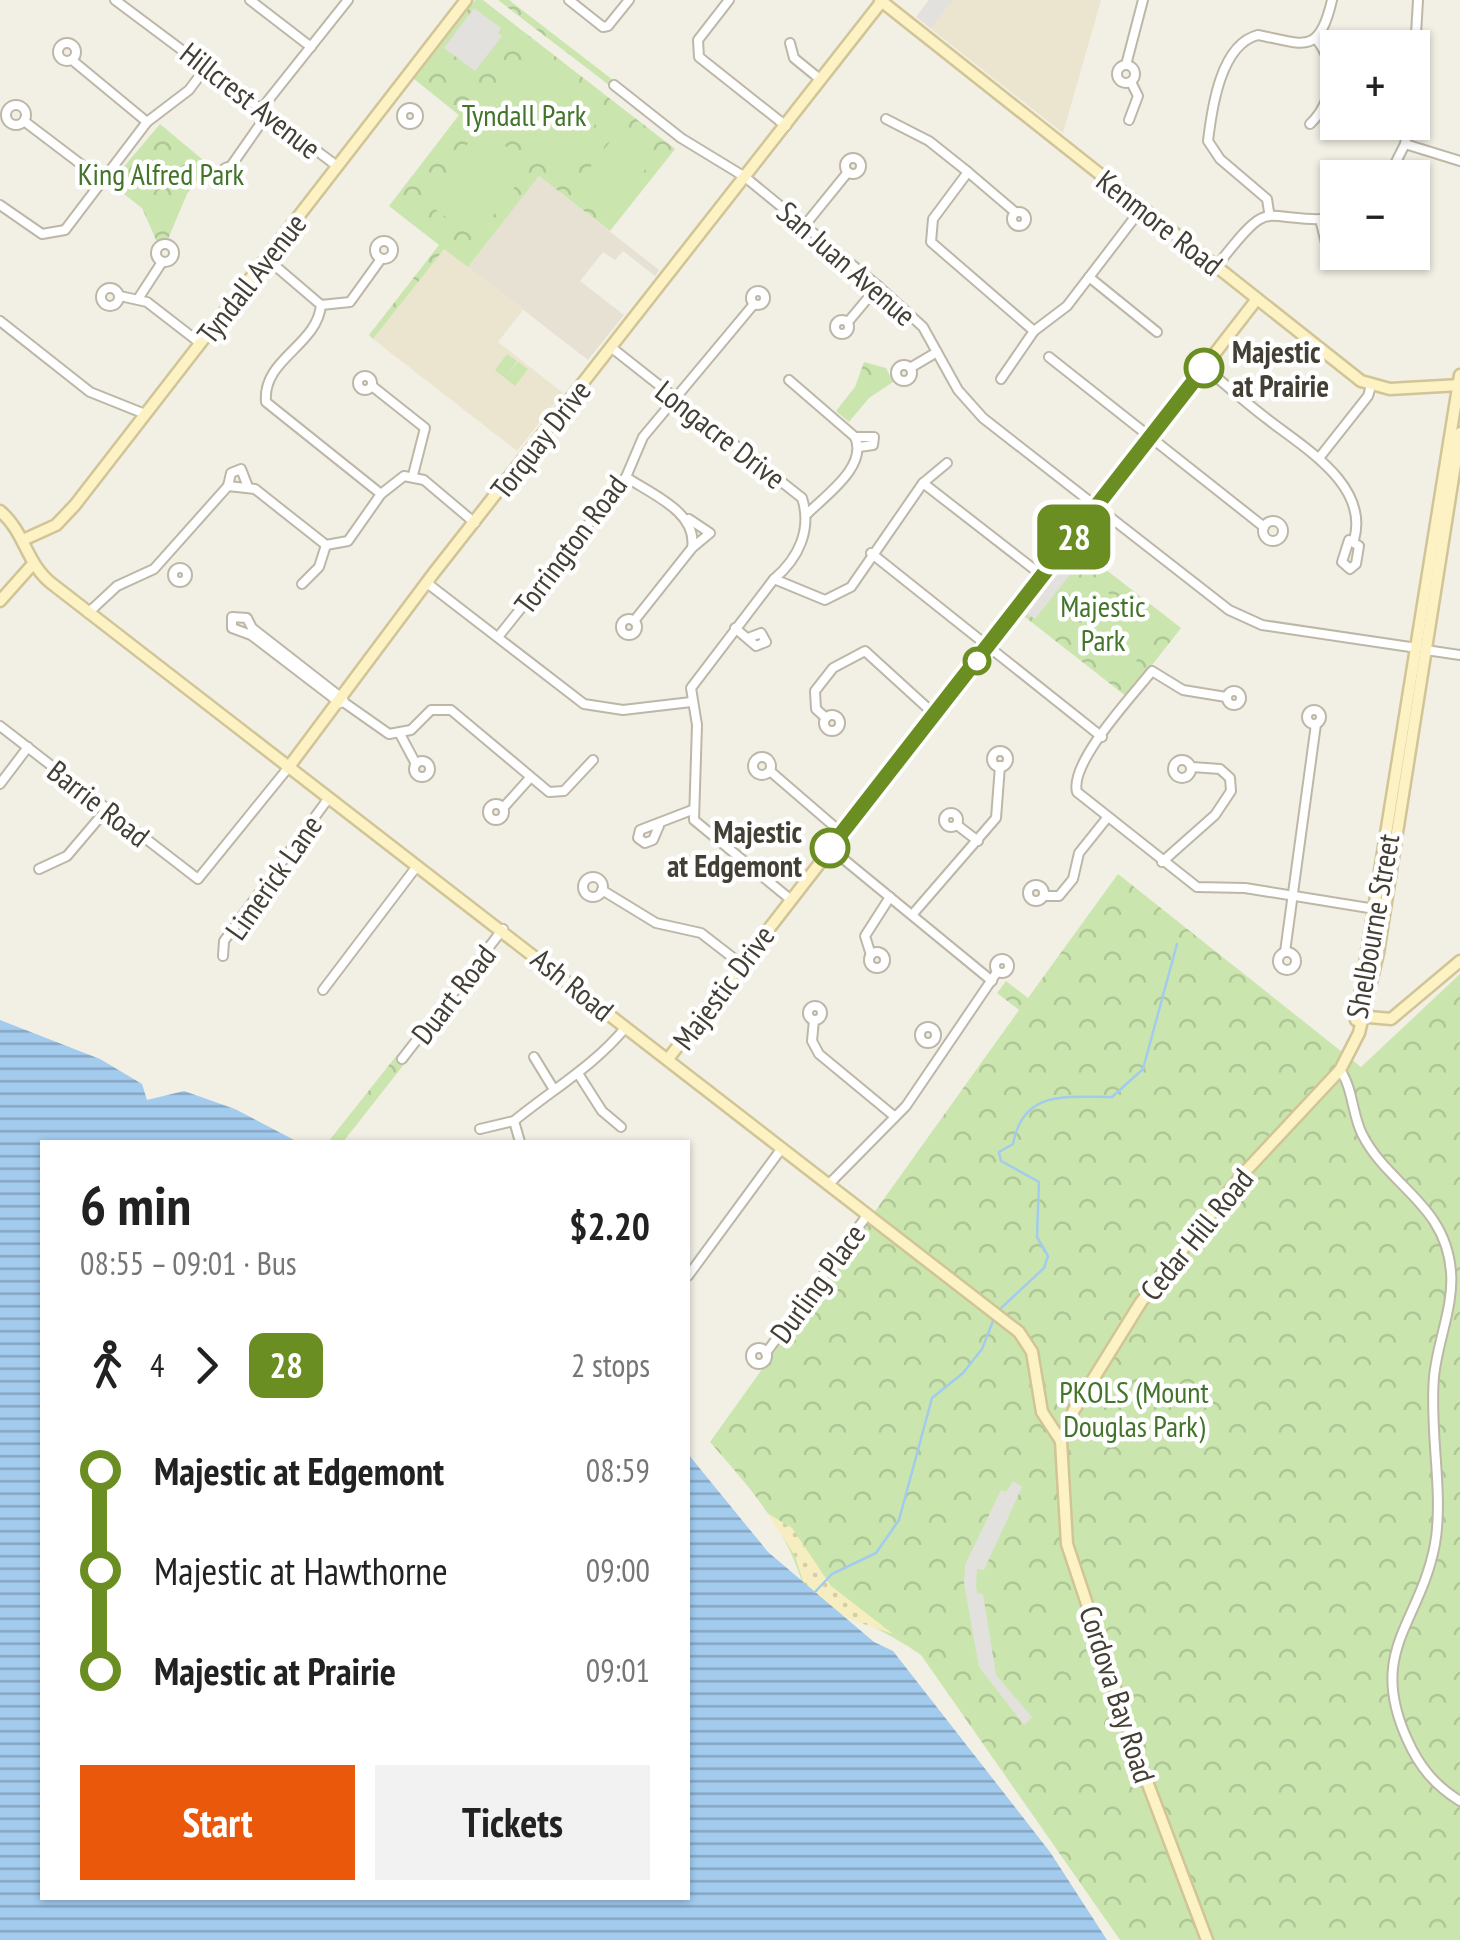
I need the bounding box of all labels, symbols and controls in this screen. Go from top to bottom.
map controls [1320,30,1430,270]
button: + [1320,30,1430,140]
street label: Hillcrest Avenue [173,33,329,167]
park label: Tyndall Park [462,95,587,134]
park label: King Alfred Park [78,154,245,193]
button: − [1320,160,1430,270]
street label: Kenmore Road [1089,161,1231,283]
street label: San Juan Avenue [770,192,924,334]
street label: Tyndall Avenue [188,205,314,351]
place label: Majestic at Prairie [1232,332,1329,405]
marker: Majestic at Prairie [1185,349,1223,387]
street label: Longacre Drive [648,371,794,497]
street label: Torquay Drive [481,372,599,506]
street label: Torrington Road [505,467,635,621]
line badge: 28 [1029,504,1119,570]
text: 28 [1057,514,1091,560]
park label: Majestic Park [1060,586,1146,659]
unlabelled marker [964,648,990,674]
street label: Barrie Road [40,751,158,855]
street label: Limerick Lane [216,807,330,947]
place label: Majestic at Edgemont [667,812,802,885]
marker: Majestic at Edgemont [811,829,849,867]
street label: Shelbourne Street [1337,830,1408,1021]
street label: Majestic Drive [664,917,782,1057]
street label: Duart Road [402,936,504,1052]
street label: Ash Road [524,939,622,1029]
street label: Cedar Hill Road [1131,1160,1261,1308]
text: 6 min [80,1169,191,1240]
text: $2.20 [569,1201,650,1250]
street label: Durling Place [761,1216,873,1350]
text: 08:55 – 09:01 · Bus [80,1242,297,1284]
icon: walk [80,1338,135,1393]
icon: forward [179,1338,234,1393]
text: 28 [269,1342,303,1388]
text: 4 [150,1344,164,1386]
text: 2 stops [571,1344,650,1386]
park label: PKOLS (Mount Douglas Park) [1059,1372,1209,1445]
text: Majestic at Edgemont [154,1446,444,1495]
text: 08:59 [586,1449,650,1491]
text: Majestic at Hawthorne [154,1546,448,1595]
text: 09:00 [586,1549,650,1591]
street label: Cordova Bay Road [1071,1601,1165,1787]
text: Majestic at Prairie [154,1646,396,1695]
text: 09:01 [586,1649,650,1691]
button: Start [80,1765,355,1880]
button: Tickets [375,1765,650,1880]

